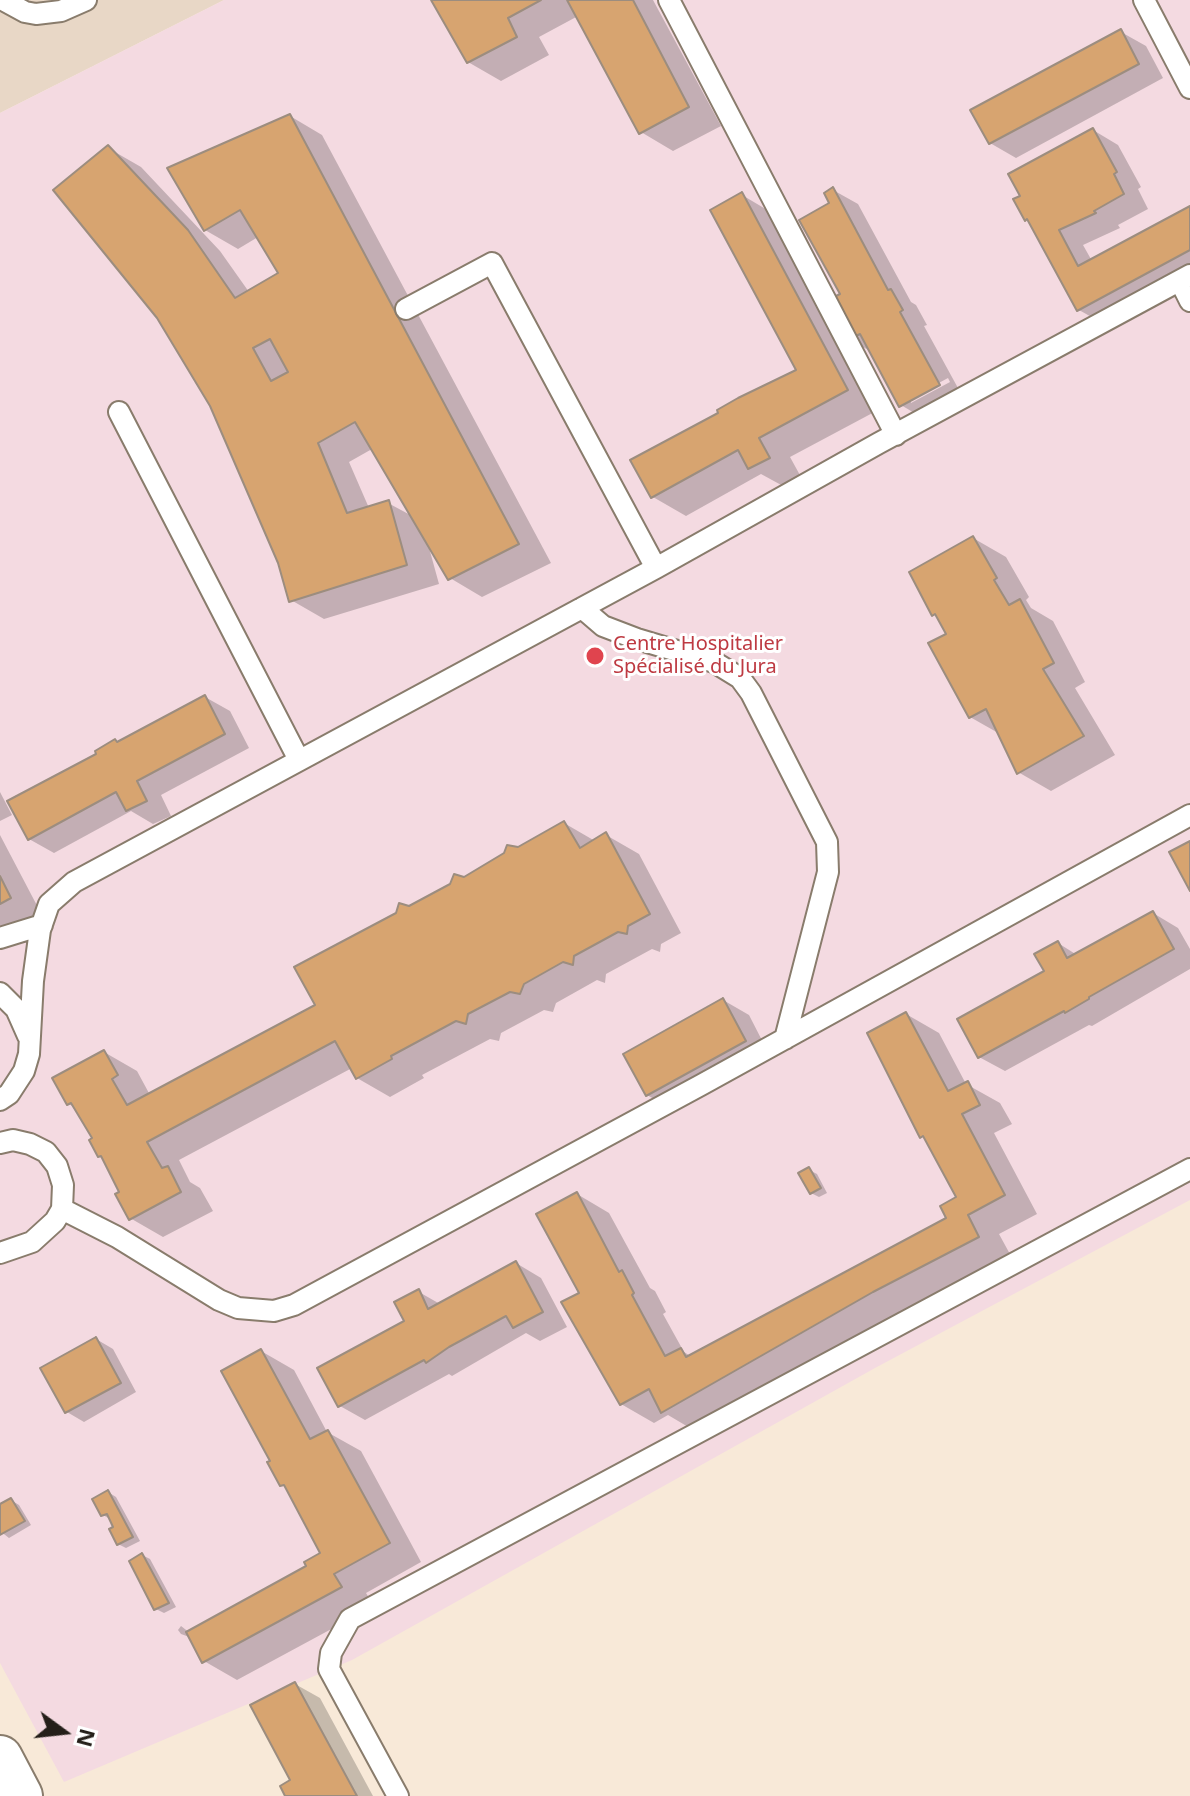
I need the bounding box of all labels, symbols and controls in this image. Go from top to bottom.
place label: Centre Hospitalier Spécialisé du Jura [613,632,783,679]
marker: Centre Hospitalier Spécialisé du Jura [584,645,606,667]
north arrow [24,1692,104,1772]
text: N [70,1726,104,1751]

